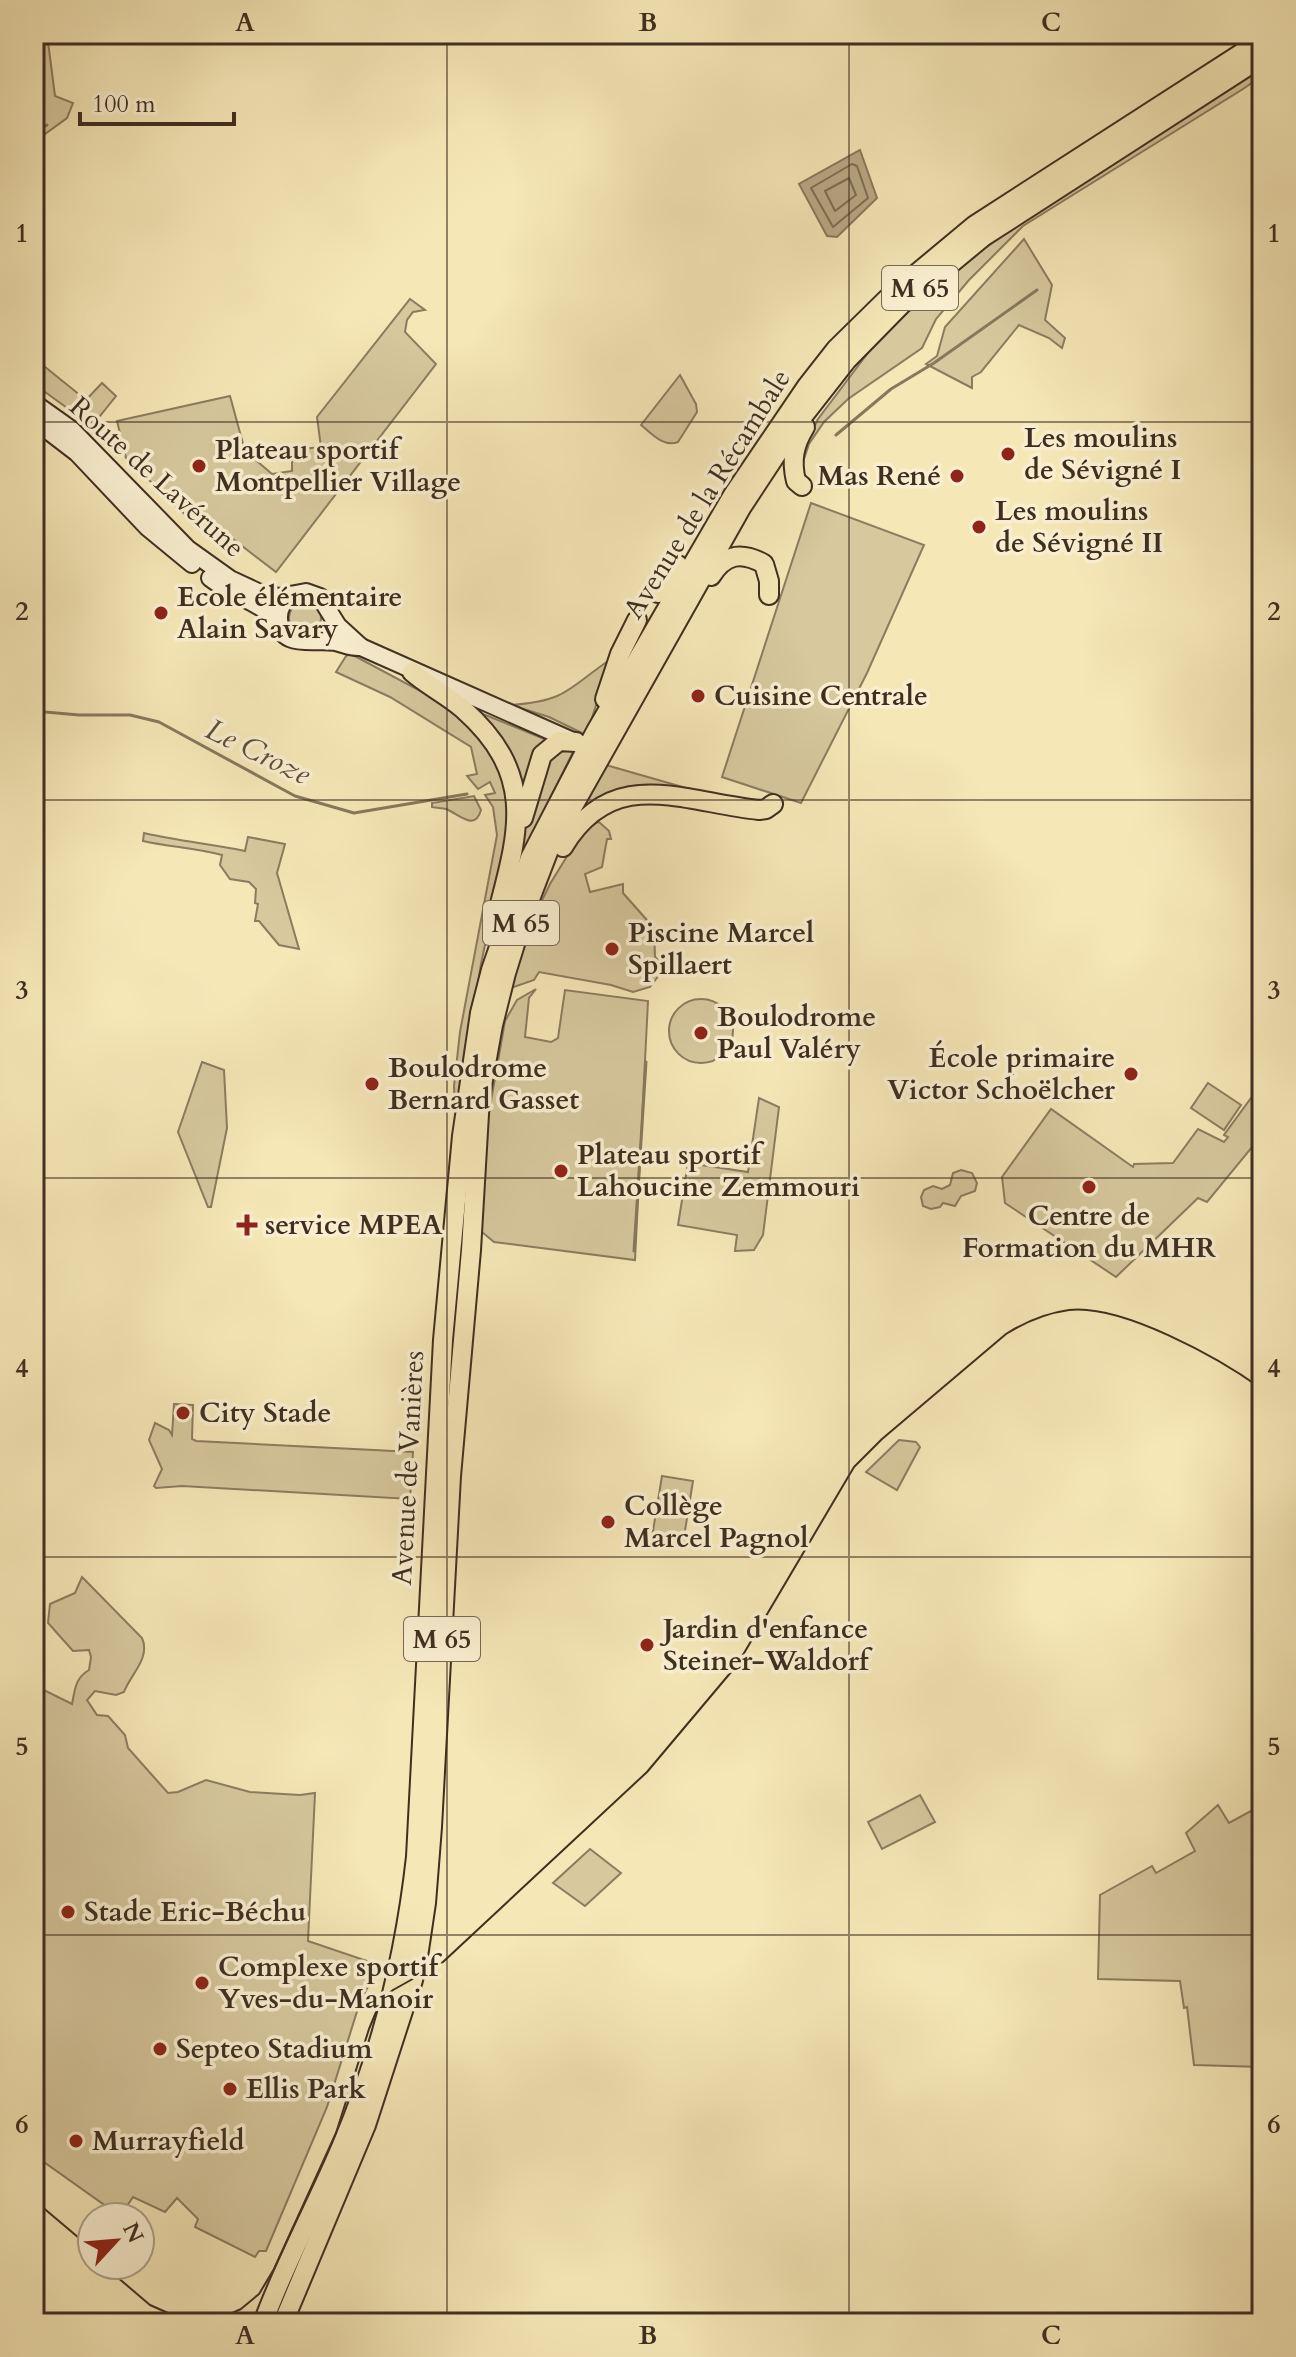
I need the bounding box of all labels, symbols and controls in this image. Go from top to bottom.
text: A [235,5,255,40]
text: B [639,5,657,40]
text: C [1041,5,1061,40]
scale bar [80,76,234,126]
text: 100 m [92,88,156,121]
text: 1 [15,216,29,251]
text: 1 [1267,216,1281,251]
road number: M 65 [882,266,958,310]
street label: Avenue de la Récambale [615,362,799,626]
street label: Route de Lavérune [61,388,253,566]
place label: Les moulins de Sévigné I [1024,419,1181,489]
place label: Plateau sportif Montpellier Village [215,431,461,501]
marker: Les moulins de Sévigné I [999,445,1017,463]
marker: Plateau sportif Montpellier Village [190,457,208,475]
place label: Mas René [817,457,941,495]
marker: Mas René [948,467,966,485]
place label: Les moulins de Sévigné II [995,492,1163,562]
marker: Les moulins de Sévigné II [970,518,988,536]
place label: Ecole élémentaire Alain Savary [177,578,402,648]
text: 2 [15,594,29,629]
text: 2 [1267,594,1281,629]
marker: Ecole élémentaire Alain Savary [152,604,170,622]
place label: Cuisine Centrale [714,677,928,715]
marker: Cuisine Centrale [689,687,707,705]
water label: Le Croze [199,709,318,795]
road number: M 65 [483,901,559,945]
place label: Piscine Marcel Spillaert [628,914,814,984]
marker: Piscine Marcel Spillaert [603,940,621,958]
text: 3 [15,973,29,1008]
text: 3 [1267,973,1281,1008]
place label: Boulodrome Paul Valéry [717,998,876,1068]
marker: Boulodrome Paul Valéry [692,1024,710,1042]
place label: École primaire Victor Schoëlcher [887,1039,1116,1109]
place label: Boulodrome Bernard Gasset [388,1049,579,1119]
marker: École primaire Victor Schoëlcher [1122,1065,1140,1083]
marker: Boulodrome Bernard Gasset [363,1075,381,1093]
place label: Plateau sportif Lahoucine Zemmouri [577,1136,860,1206]
marker: Plateau sportif Lahoucine Zemmouri [552,1162,570,1180]
marker: Centre de Formation du MHR [1080,1178,1098,1196]
place label: Centre de Formation du MHR [962,1197,1216,1267]
place label: service MPEA [265,1206,443,1244]
marker: service MPEA [236,1214,258,1236]
street label: Avenue de Vanières [383,1350,433,1586]
text: 4 [15,1351,29,1386]
text: 4 [1267,1351,1281,1386]
place label: City Stade [199,1394,331,1432]
marker: City Stade [174,1404,192,1422]
place label: Collège Marcel Pagnol [624,1487,808,1557]
marker: Collège Marcel Pagnol [599,1513,617,1531]
place label: Jardin d'enfance Steiner-Waldorf [659,1610,873,1680]
road number: M 65 [404,1617,480,1661]
marker: Jardin d'enfance Steiner-Waldorf [638,1636,656,1654]
text: 5 [15,1729,29,1764]
text: 5 [1267,1729,1281,1764]
place label: Stade Eric-Béchu [84,1893,306,1931]
marker: Stade Eric-Béchu [59,1903,77,1921]
place label: Complexe sportif Yves-du-Manoir [218,1948,443,2018]
marker: Complexe sportif Yves-du-Manoir [193,1974,211,1992]
place label: Septeo Stadium [176,2030,373,2068]
marker: Septeo Stadium [151,2040,169,2058]
place label: Ellis Park [246,2070,367,2108]
marker: Ellis Park [221,2080,239,2098]
text: 6 [15,2107,29,2142]
text: 6 [1267,2107,1281,2142]
place label: Murrayfield [92,2122,244,2160]
marker: Murrayfield [67,2132,85,2150]
north arrow [76,2201,156,2281]
text: N [115,2218,151,2248]
text: A [235,2318,255,2353]
text: B [639,2318,657,2353]
text: C [1041,2318,1061,2353]

